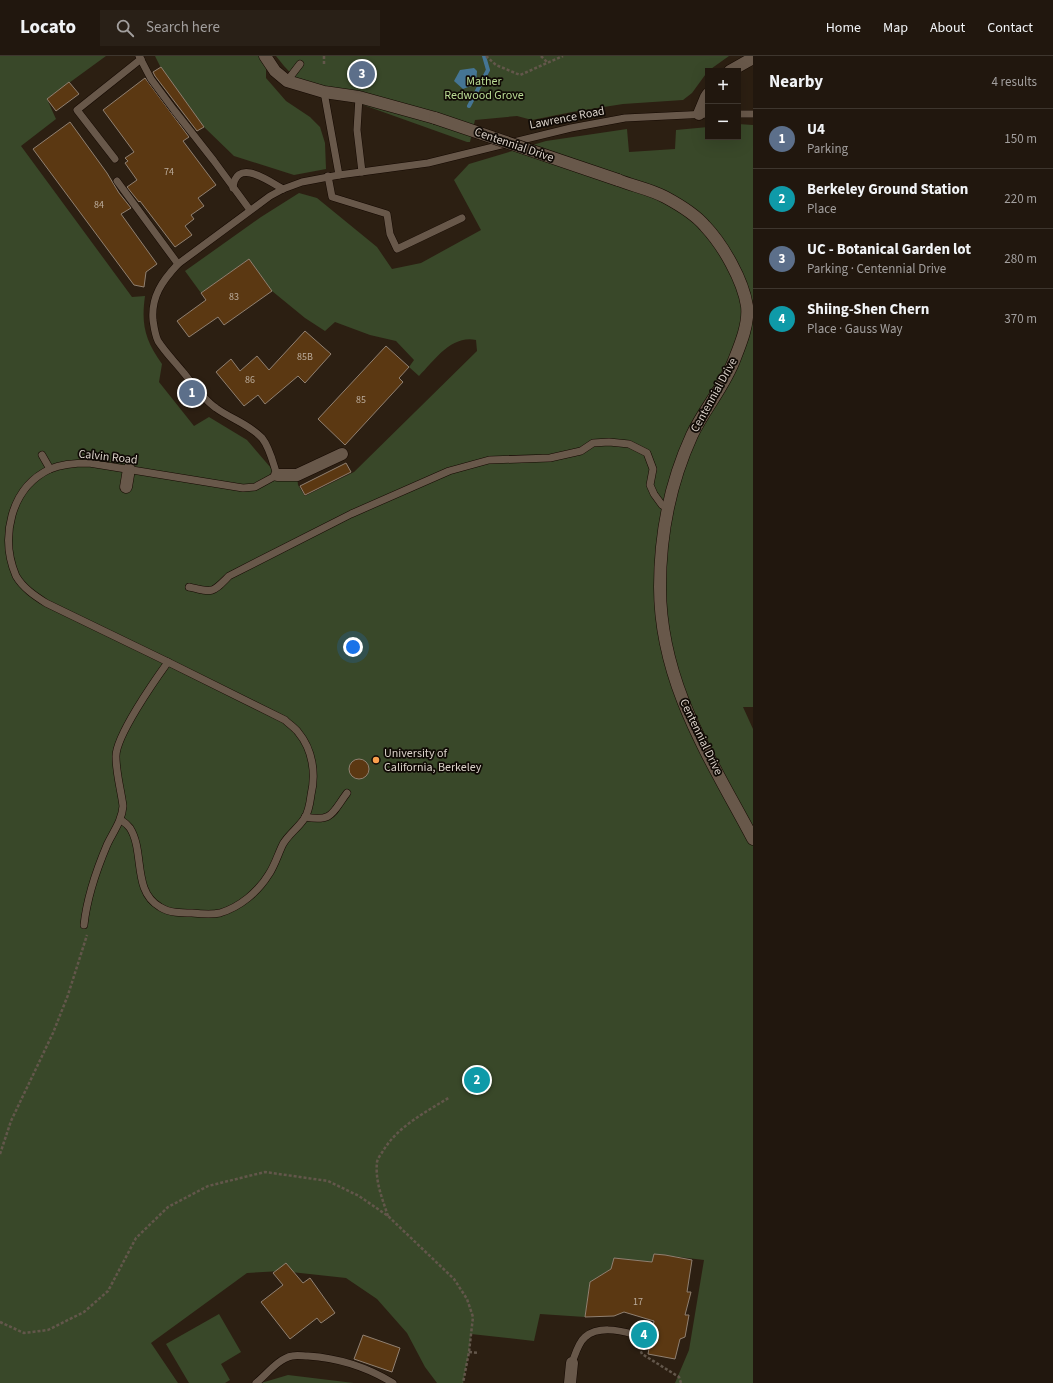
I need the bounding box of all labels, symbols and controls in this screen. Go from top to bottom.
search box [100,10,380,46]
text: Locato [20,14,76,41]
icon: search [114,17,136,39]
text: Search here [146,17,220,38]
text: Home [826,18,861,38]
text: Map [883,18,908,38]
text: About [930,18,965,38]
text: Contact [987,18,1033,38]
pin: 3 [349,59,375,89]
map controls [705,68,741,140]
button: + [705,68,741,104]
text: Nearby [769,70,823,94]
park label: Mather Redwood Grove [444,73,524,104]
text: 4 results [992,73,1037,91]
street label: Lawrence Road [528,102,606,134]
button: − [705,104,741,140]
text: U4 [807,119,825,140]
street label: Centennial Drive [472,123,556,167]
text: 1 [779,130,785,148]
text: 150 m [1004,130,1037,148]
text: Parking [807,140,848,158]
house number: 74 [164,165,174,179]
text: Berkeley Ground Station [807,179,968,200]
text: 2 [779,190,785,208]
text: 220 m [1004,190,1037,208]
house number: 84 [94,198,104,212]
text: Place [807,200,836,218]
text: UC - Botanical Garden lot [807,239,971,260]
text: 3 [779,250,785,268]
text: 280 m [1004,250,1037,268]
text: Parking · Centennial Drive [807,260,946,278]
house number: 83 [229,290,239,304]
text: Shiing-Shen Chern [807,299,929,320]
text: 4 [779,310,785,328]
text: 370 m [1004,310,1037,328]
text: Place · Gauss Way [807,320,903,338]
house number: 85B [297,350,313,364]
street label: Centennial Drive [686,355,742,435]
house number: 86 [245,373,255,387]
pin: 1 [179,378,205,408]
house number: 85 [356,393,366,407]
street label: Calvin Road [78,445,138,469]
your location [343,637,363,657]
street label: Centennial Drive [675,696,727,778]
place label: University of California, Berkeley [384,745,482,776]
marker: University of California, Berkeley [371,755,381,765]
pin: 2 [464,1065,490,1095]
house number: 17 [633,1295,643,1309]
pin: 4 [631,1320,657,1350]

